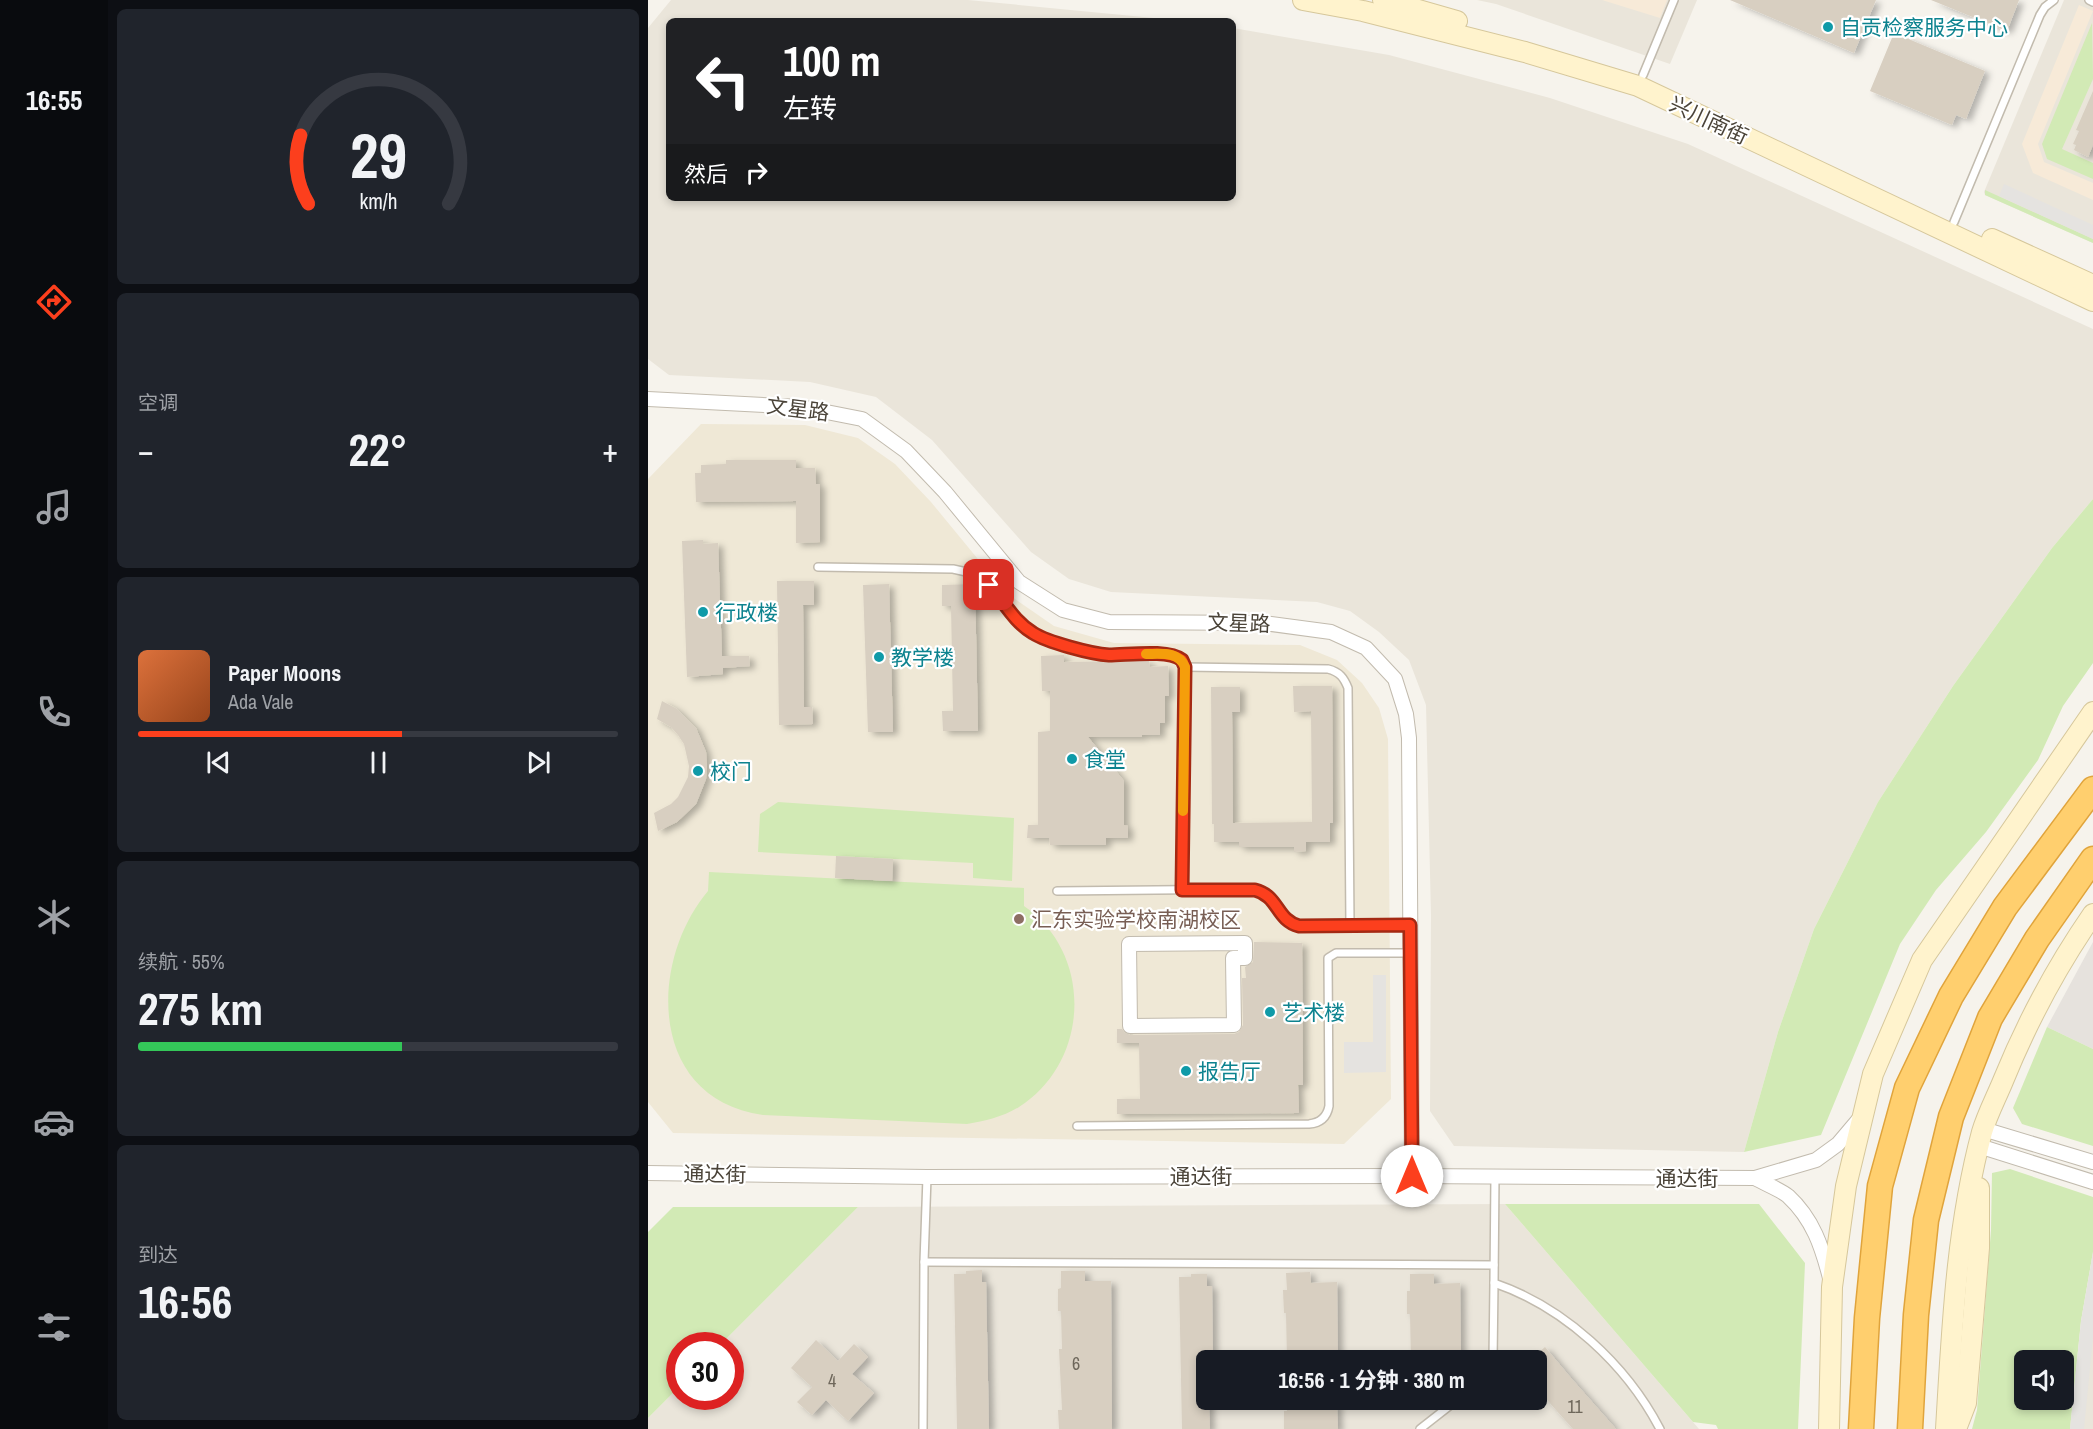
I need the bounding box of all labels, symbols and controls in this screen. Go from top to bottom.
place label: 自贡检察服务中心 [1840,13,2008,42]
marker: 自贡检察服务中心 [1821,20,1835,34]
text: 100 m [783,33,881,89]
icon: left [684,42,762,120]
text: 16:55 [26,82,82,118]
street label: 兴川南街 [1665,89,1753,151]
text: 左转 [783,90,837,126]
text: 29 [350,113,406,197]
icon: right [740,156,773,189]
text: 然后 [684,159,728,189]
text: km/h [359,187,397,216]
icon: directions [33,281,75,323]
text: 空调 [138,389,178,416]
street label: 文星路 [765,391,831,427]
text: 22° [348,419,408,480]
text: − [138,428,154,472]
text: + [602,428,618,472]
icon: music [33,486,75,528]
pin [963,559,1014,610]
icon: arrive [972,568,1005,601]
place label: 行政楼 [715,598,778,627]
marker: 行政楼 [696,605,710,619]
street label: 文星路 [1207,607,1271,639]
place label: 教学楼 [891,643,954,672]
marker: 教学楼 [872,650,886,664]
text: Paper Moons [228,658,341,688]
text: Ada Vale [228,688,293,715]
icon: phone [33,691,75,733]
place label: 食堂 [1084,745,1126,774]
icon: previous [202,746,235,779]
icon: pause [362,746,395,779]
icon: next [522,746,555,779]
marker: 食堂 [1065,752,1079,766]
place label: 校门 [710,757,752,786]
marker: 校门 [691,764,705,778]
icon: climate [33,896,75,938]
place label: 汇东实验学校南湖校区 [1031,905,1241,934]
marker: 汇东实验学校南湖校区 [1012,912,1026,926]
text: 续航 · 55% [138,948,225,975]
text: 275 km [138,978,263,1039]
place label: 艺术楼 [1282,998,1345,1027]
marker: 艺术楼 [1263,1005,1277,1019]
place label: 报告厅 [1198,1057,1261,1086]
marker: 报告厅 [1179,1064,1193,1078]
icon: car [33,1101,75,1143]
position arrow [1380,1144,1444,1208]
street label: 通达街 [683,1159,747,1189]
street label: 通达街 [1170,1162,1233,1191]
street label: 通达街 [1656,1164,1719,1193]
text: 到达 [138,1241,178,1268]
text: 16:56 [138,1271,232,1332]
icon: filters [33,1306,75,1348]
speed limit sign: 30 [666,1332,744,1410]
map controls [2014,1350,2074,1410]
button: sound [2014,1350,2074,1410]
house number: 6 [1072,1351,1080,1376]
text: 16:56 · 1 分钟 · 380 m [1278,1365,1465,1395]
house number: 4 [828,1368,836,1393]
house number: 11 [1567,1394,1583,1419]

